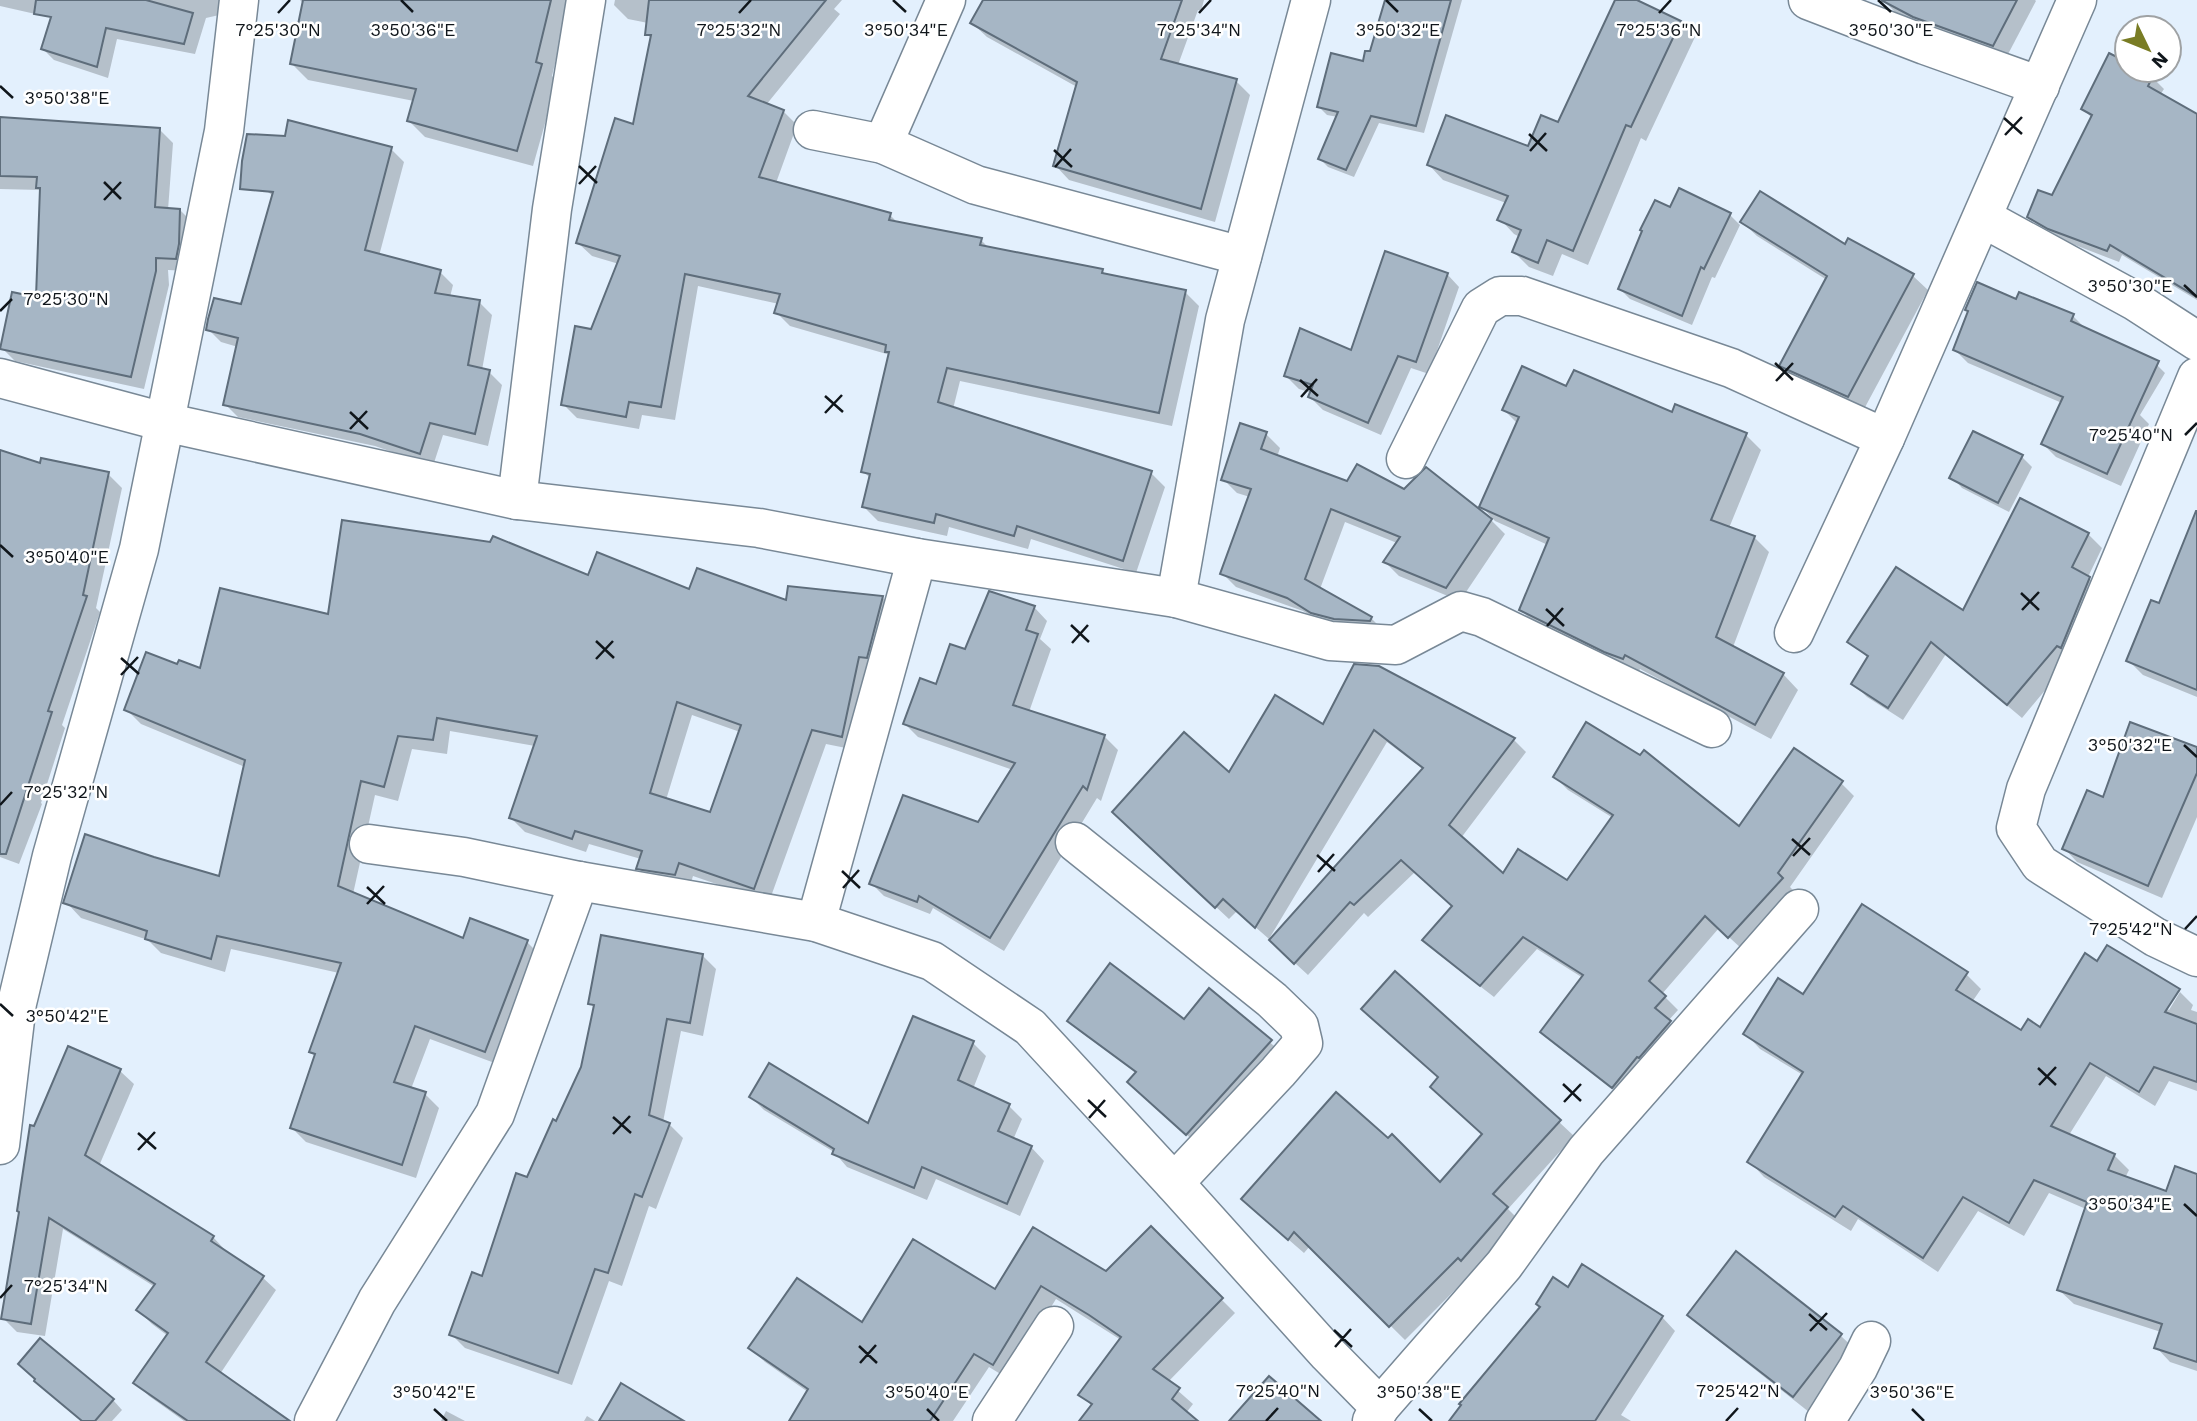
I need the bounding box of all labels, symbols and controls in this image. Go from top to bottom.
north arrow [2113,14,2183,84]
text: 7°25'30"N [235,19,321,40]
text: 3°50'36"E [371,19,455,40]
text: 7°25'32"N [696,19,782,40]
text: 3°50'34"E [864,19,948,40]
text: 7°25'34"N [1157,19,1241,40]
text: 3°50'32"E [1356,19,1440,40]
text: 7°25'36"N [1616,19,1702,40]
text: 3°50'30"E [1848,19,1934,40]
text: N [2147,47,2173,73]
text: 3°50'38"E [25,87,109,108]
text: 3°50'30"E [2087,275,2173,296]
text: 7°25'30"N [23,288,109,309]
text: 7°25'40"N [2089,424,2173,445]
text: 3°50'40"E [25,546,109,567]
text: 3°50'32"E [2088,734,2172,755]
text: 7°25'32"N [23,781,109,802]
text: 7°25'42"N [2089,918,2173,939]
text: 3°50'42"E [25,1005,109,1026]
text: 3°50'34"E [2088,1193,2172,1214]
text: 7°25'34"N [24,1275,108,1296]
text: 7°25'40"N [1236,1380,1320,1401]
text: 7°25'42"N [1696,1380,1780,1401]
text: 3°50'42"E [392,1381,476,1402]
text: 3°50'40"E [885,1381,969,1402]
text: 3°50'38"E [1377,1381,1461,1402]
text: 3°50'36"E [1870,1381,1954,1402]

